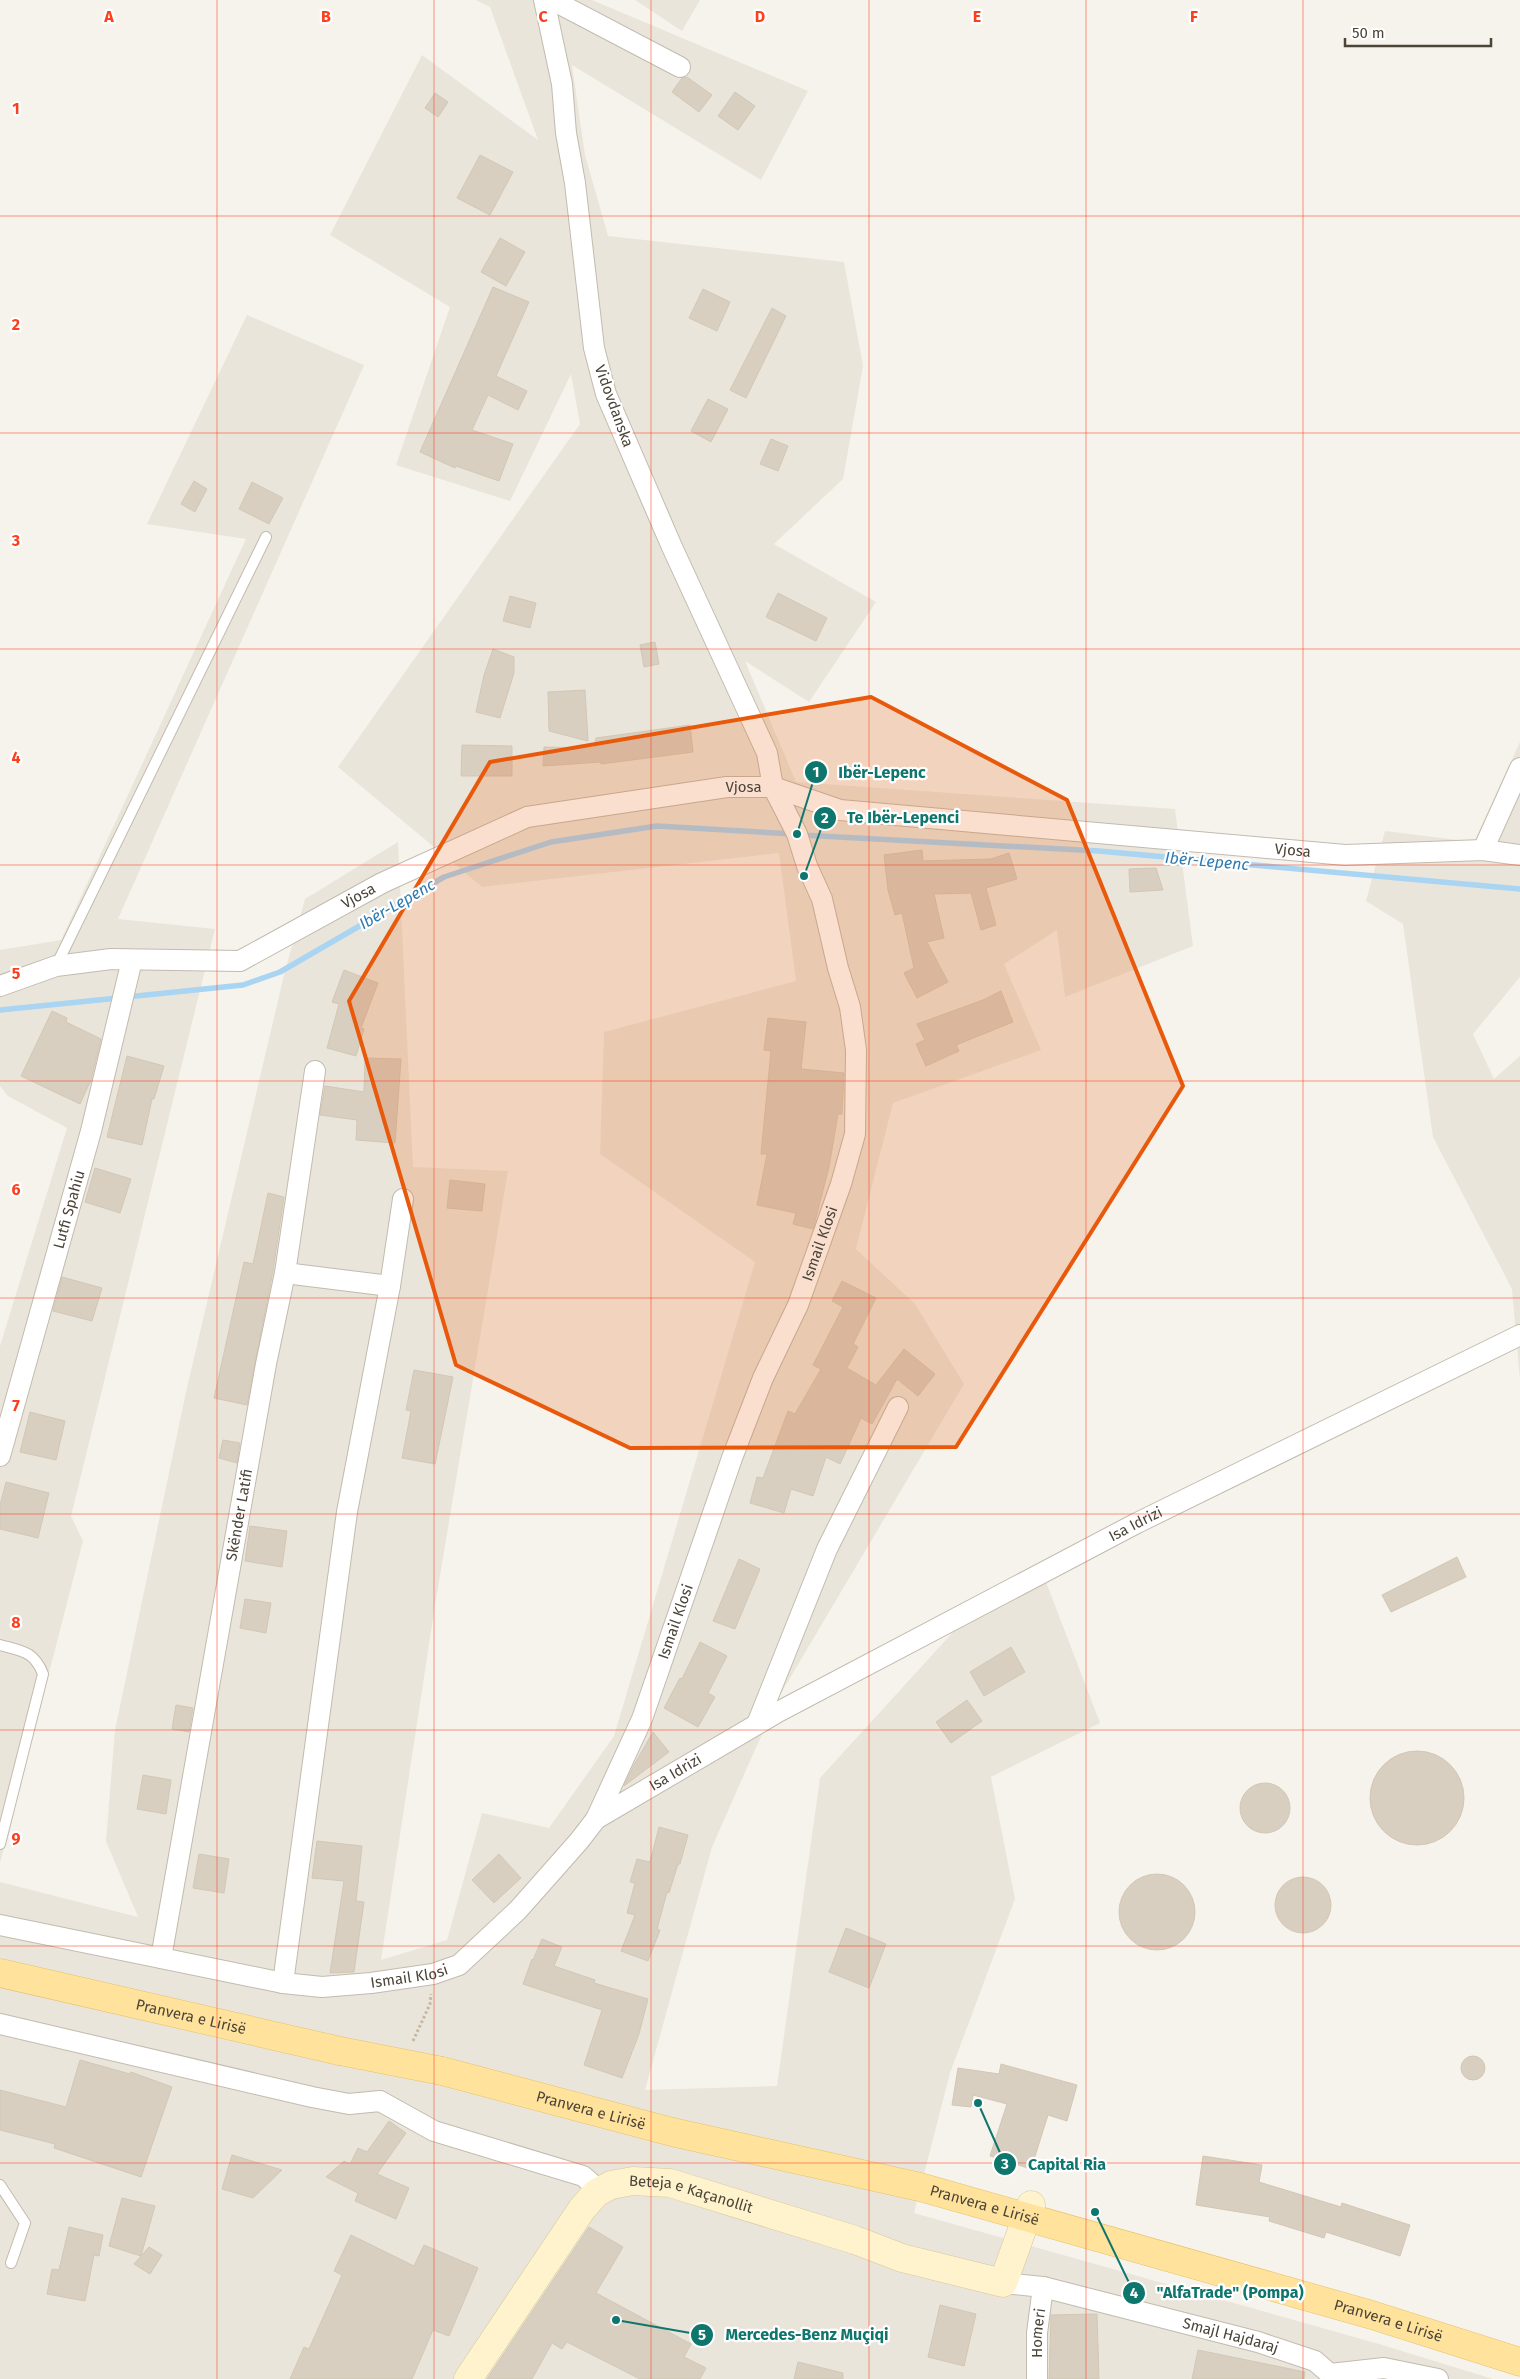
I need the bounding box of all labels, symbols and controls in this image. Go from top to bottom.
text: A [103,7,114,26]
text: B [321,7,331,26]
text: C [538,7,548,26]
text: D [755,7,765,26]
text: E [973,7,981,26]
text: F [1190,7,1198,26]
scale bar [1345,15,1491,47]
text: 50 m [1352,24,1385,42]
text: 1 [12,99,20,118]
text: 2 [12,315,20,334]
street label: Vidovdanska [591,362,637,450]
text: 3 [11,531,20,550]
text: 4 [11,748,21,767]
callout: Ibër-Lepenc [803,757,936,788]
text: 1 [813,763,819,781]
text: Ibër-Lepenc [838,763,926,782]
street label: Vjosa [725,778,762,796]
callout: Te Ibër-Lepenci [812,802,970,833]
text: Te Ibër-Lepenci [847,808,959,827]
text: 2 [821,809,829,827]
street label: Vjosa [1274,840,1312,861]
water label: Ibër-Lepenc [1164,848,1250,874]
water label: Ibër-Lepenc [356,874,439,933]
street label: Vjosa [338,879,379,913]
text: 5 [12,964,21,983]
street label: Lutfi Spahiu [49,1168,89,1251]
text: 6 [11,1180,21,1199]
street label: Ismail Klosi [798,1204,841,1284]
text: 7 [12,1396,20,1415]
street label: Skënder Latifi [222,1467,256,1562]
street label: Isa Idrizi [1106,1503,1165,1545]
street label: Ismail Klosi [654,1582,697,1662]
text: 8 [11,1613,21,1632]
street label: Isa Idrizi [646,1750,705,1795]
text: 9 [12,1829,21,1848]
street label: Ismail Klosi [369,1961,450,1992]
street label: Pranvera e Lirisë [134,1995,248,2038]
street label: Pranvera e Lirisë [534,2087,648,2134]
callout: Capital Ria [993,2149,1116,2180]
text: 3 [1000,2155,1009,2173]
text: Capital Ria [1028,2155,1106,2174]
street label: Beteja e Kaçanollit [629,2172,756,2217]
street label: Pranvera e Lirisë [928,2181,1041,2229]
callout: "AlfaTrade" (Pompa) [1121,2277,1314,2308]
text: "AlfaTrade" (Pompa) [1156,2283,1304,2302]
text: 4 [1130,2284,1139,2302]
street label: Pranvera e Lirisë [1332,2296,1445,2346]
street label: Homeri [1027,2307,1049,2358]
street label: Smajl Hajdaraj [1181,2314,1281,2357]
callout: Mercedes-Benz Muçiqi [690,2319,898,2350]
text: Mercedes-Benz Muçiqi [725,2325,889,2345]
text: 5 [698,2326,706,2344]

